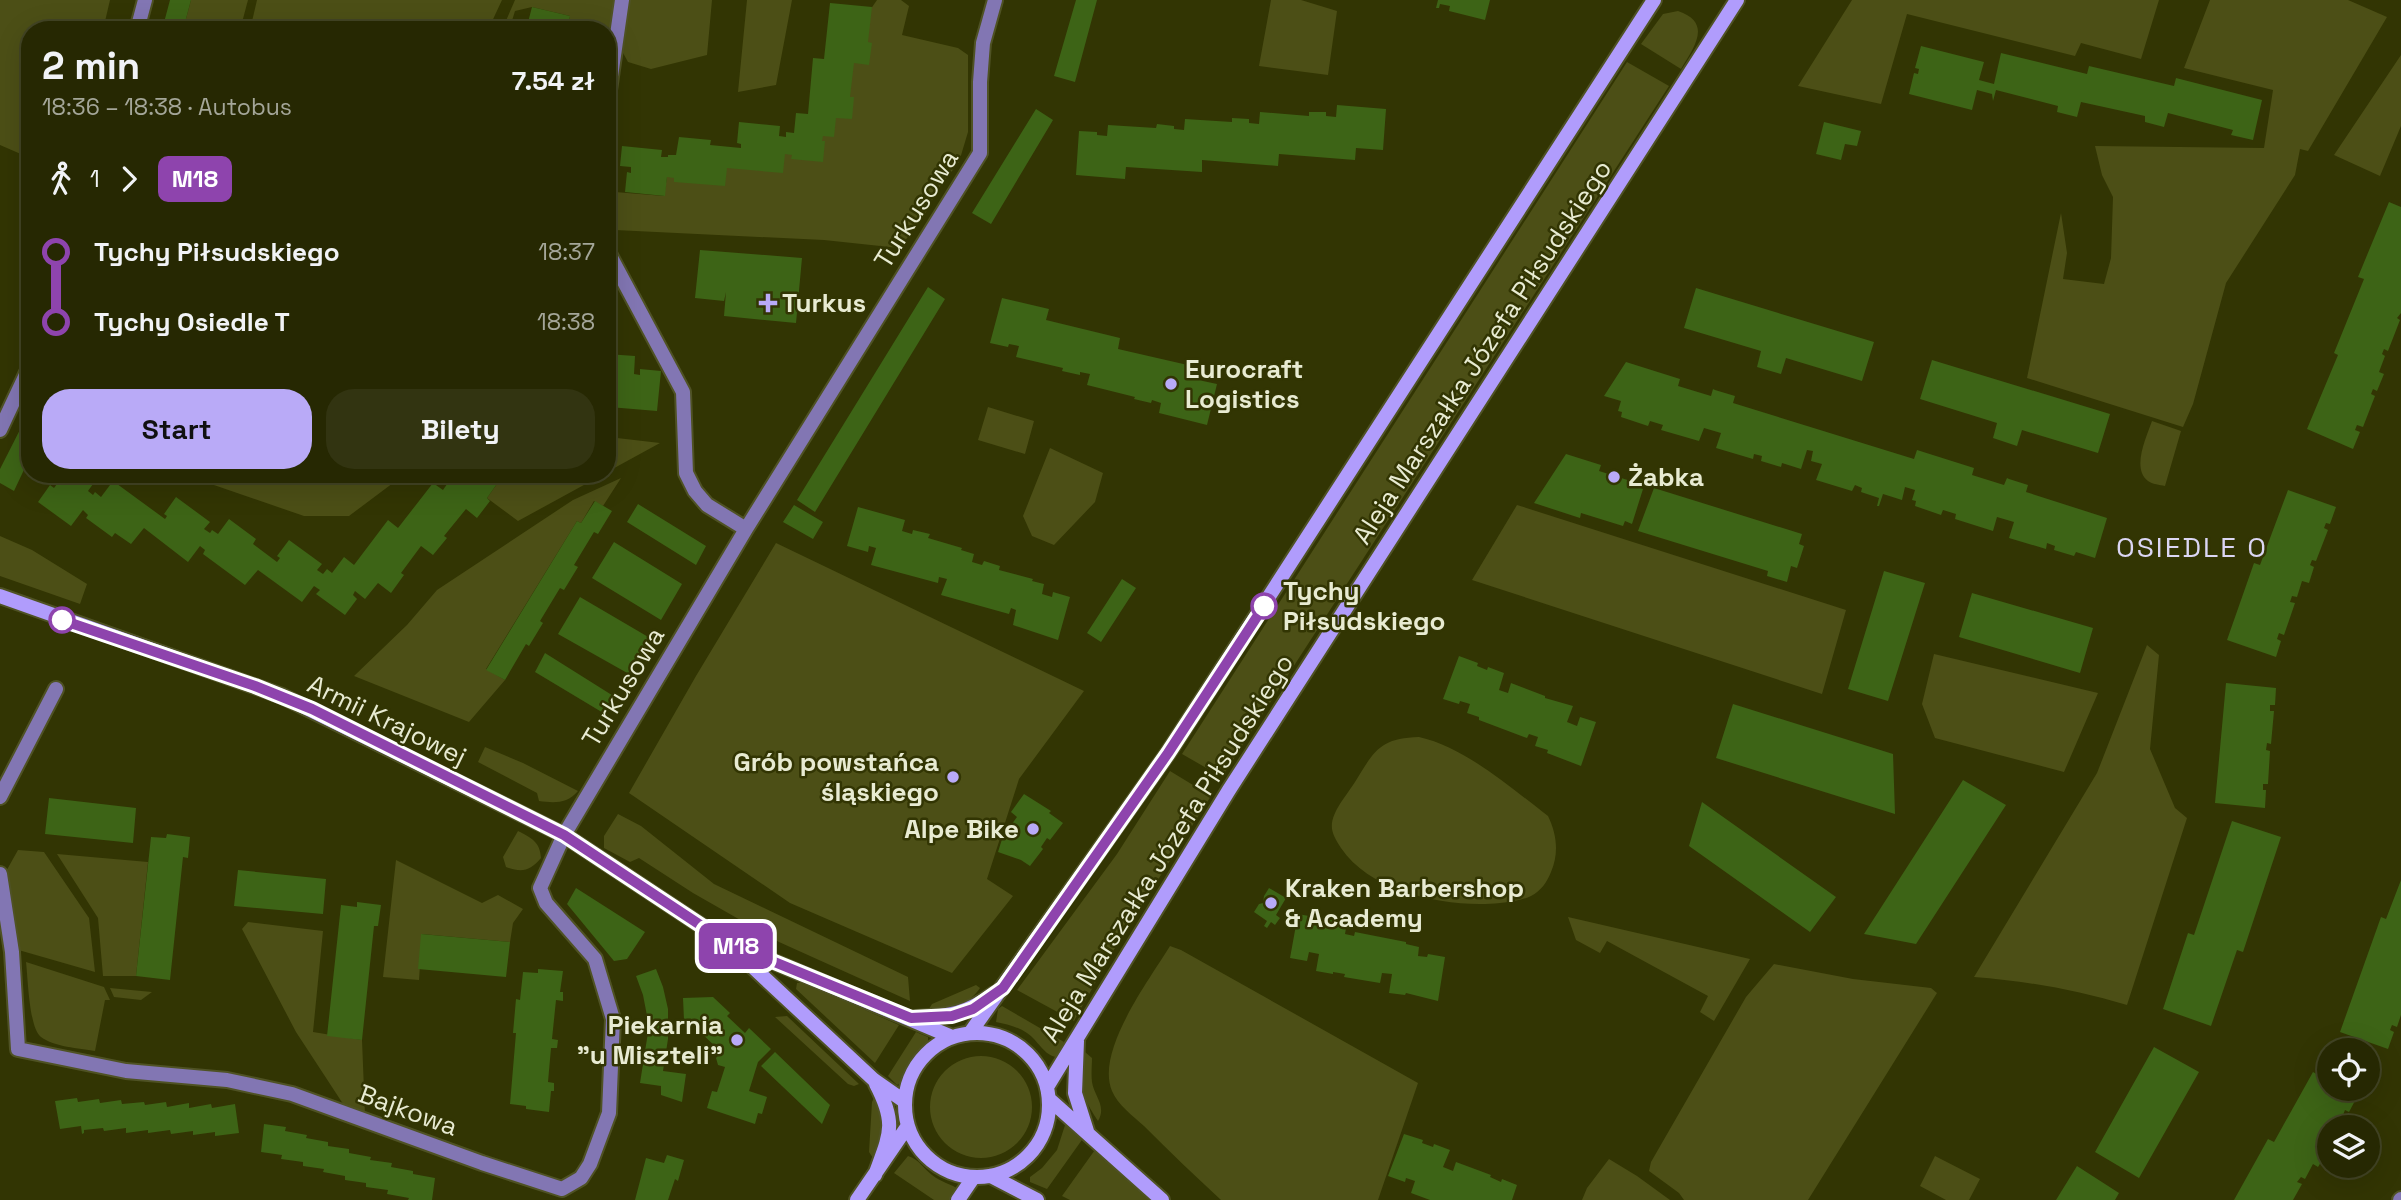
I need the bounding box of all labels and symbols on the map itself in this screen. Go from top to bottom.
street label: Turkusowa [866,143,966,275]
street label: Aleja Marszałka Józefa Piłsudskiego [1345,153,1619,551]
place label: Turkus [782,286,866,320]
marker: Turkus [760,295,776,311]
place label: Eurocraft Logistics [1185,352,1303,416]
marker: Eurocraft Logistics [1163,376,1179,392]
place label: Żabka [1628,460,1704,494]
marker: Żabka [1606,469,1622,485]
district label: OSIEDLE O [2116,529,2268,565]
place label: Tychy Piłsudskiego [1283,574,1445,638]
marker: Tychy Piłsudskiego [1251,593,1277,619]
unlabelled marker [49,607,75,633]
street label: Turkusowa [574,621,672,753]
street label: Aleja Marszałka Józefa Piłsudskiego [1033,648,1301,1048]
street label: Armii Krajowej [302,667,472,773]
place label: Grób powstańca śląskiego [733,745,939,809]
marker: Grób powstańca śląskiego [945,769,961,785]
place label: Alpe Bike [904,812,1019,846]
marker: Alpe Bike [1025,821,1041,837]
place label: Kraken Barbershop & Academy [1285,871,1524,935]
marker: Kraken Barbershop & Academy [1263,895,1279,911]
line badge: M18 [696,923,776,969]
place label: Piekarnia "u Miszteli" [576,1008,723,1072]
marker: Piekarnia "u Miszteli" [729,1032,745,1048]
street label: Bajkowa [354,1076,462,1144]

